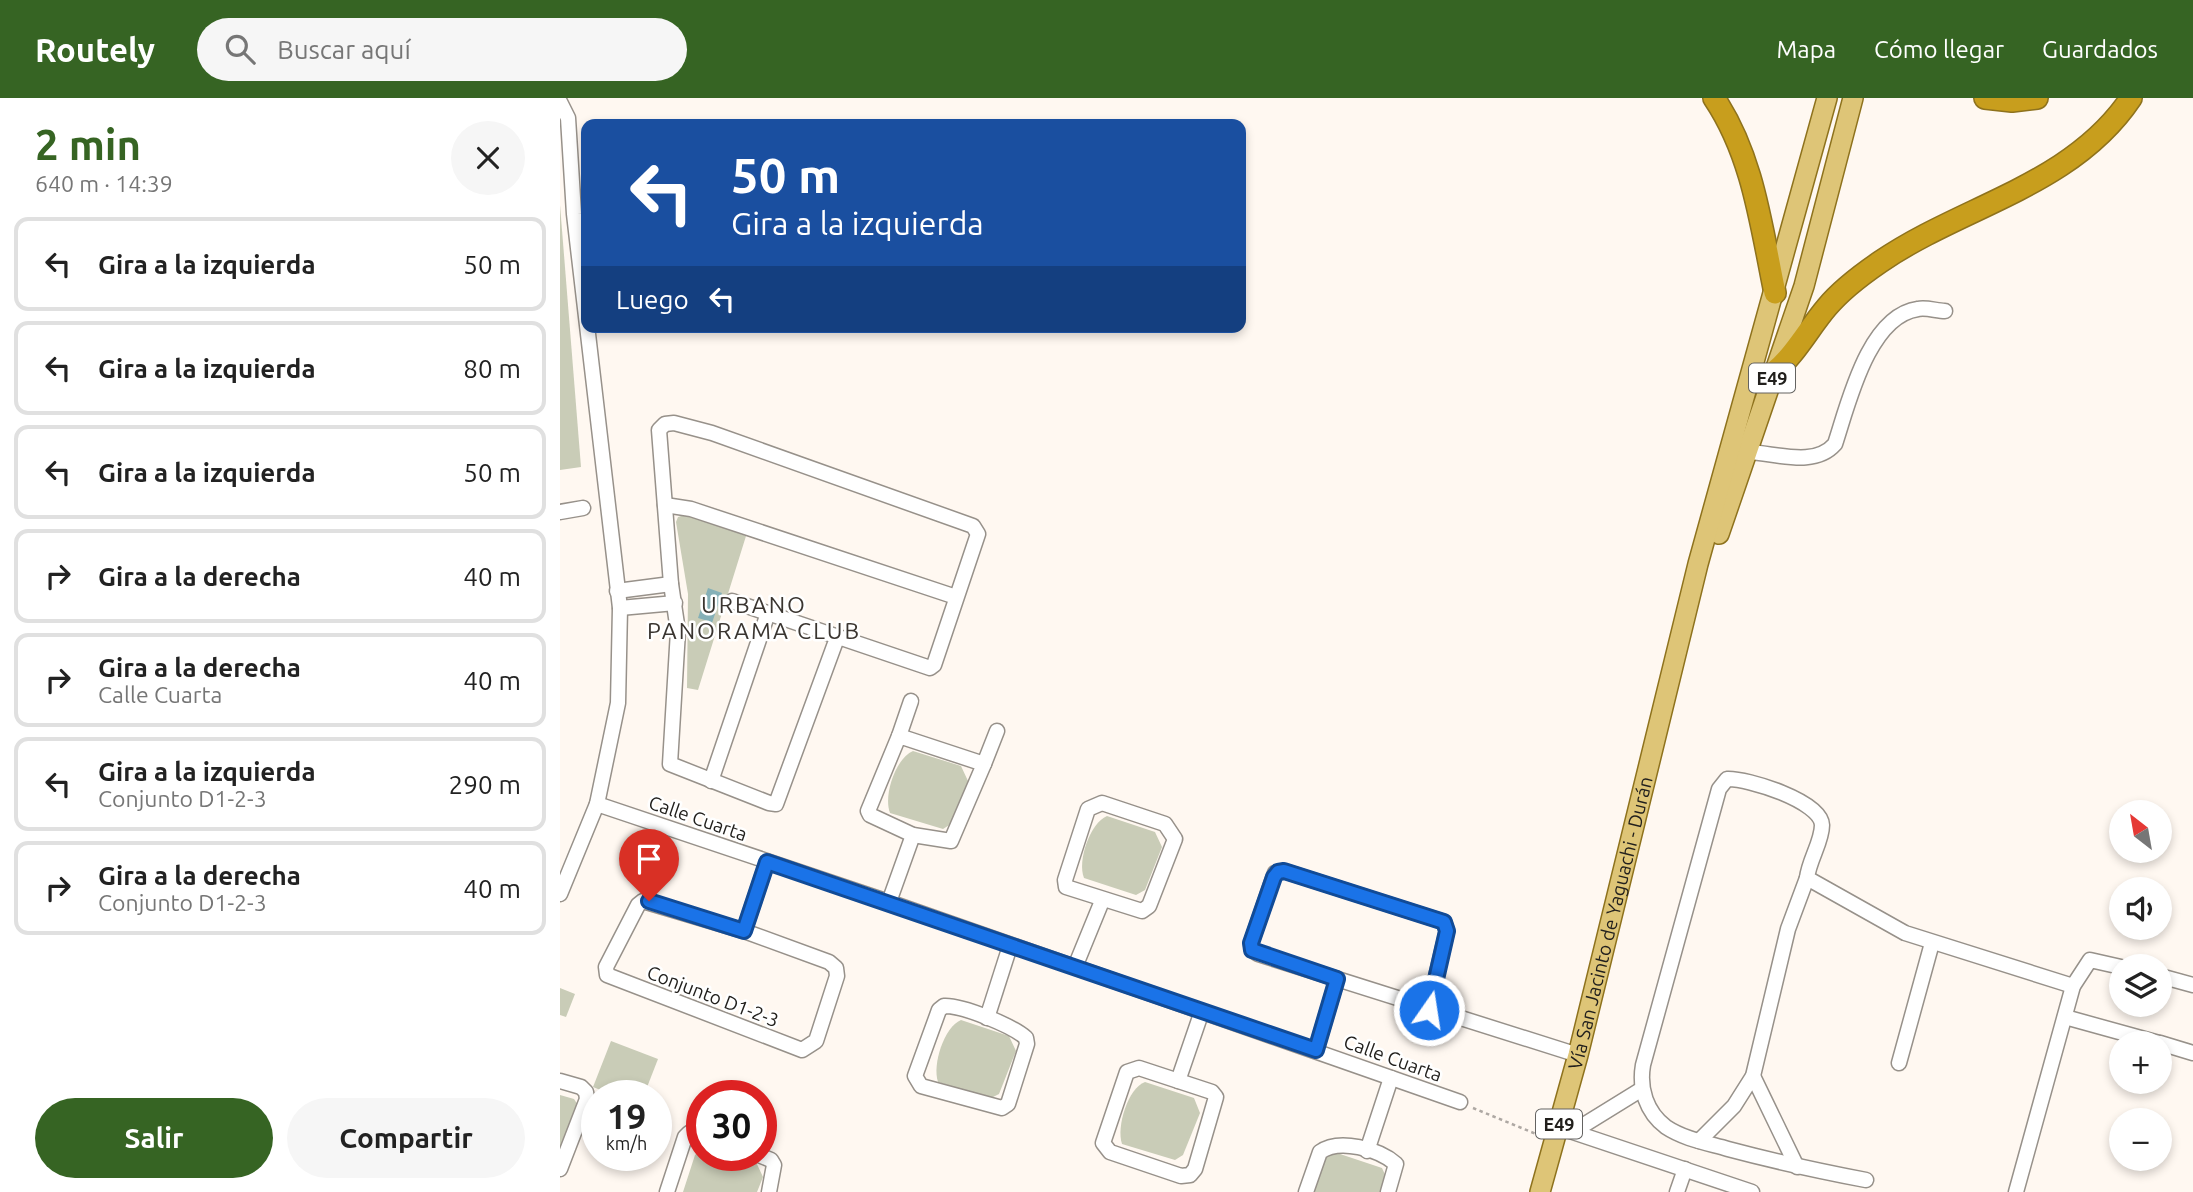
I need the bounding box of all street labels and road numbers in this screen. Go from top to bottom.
road number: E49 [1749,364,1795,392]
street label: Vía San Jacinto de Yaguachi - Durán [1563,774,1657,1072]
street label: Calle Cuarta [646,791,750,845]
street label: Conjunto D1-2-3 [644,961,782,1031]
street label: Calle Cuarta [1341,1030,1445,1086]
road number: E49 [1536,1110,1582,1139]

